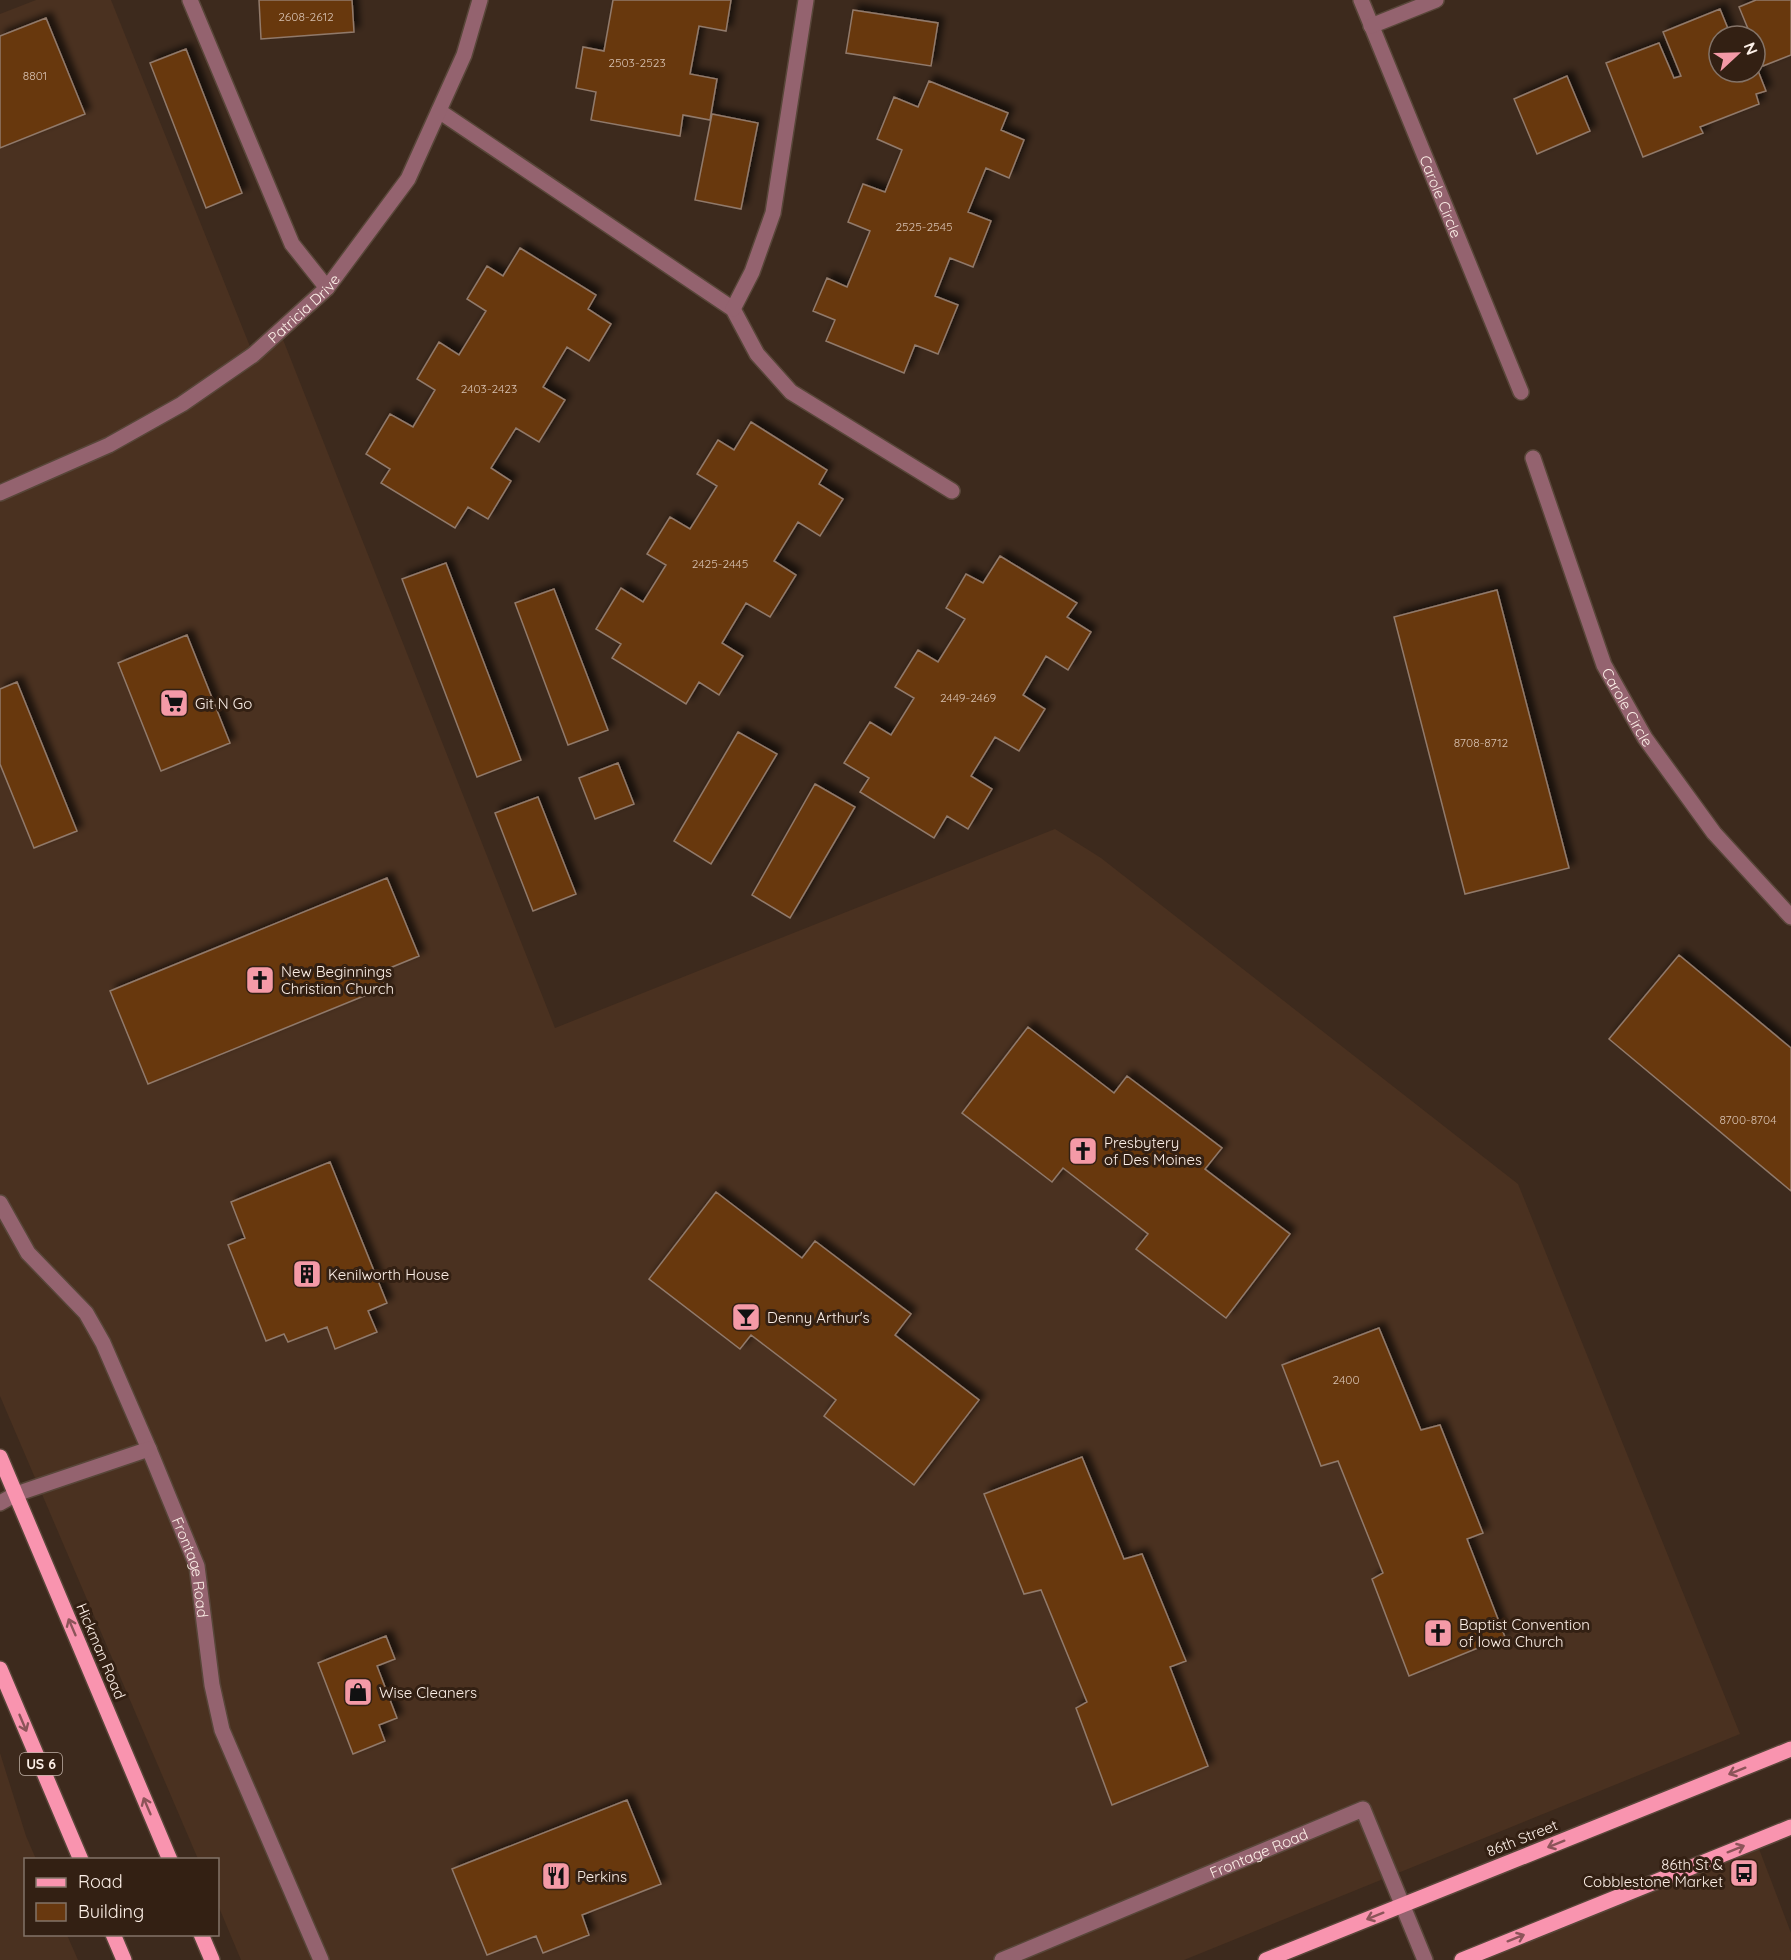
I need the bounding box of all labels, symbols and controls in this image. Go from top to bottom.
house number: 2608-2612 [278,9,334,24]
north arrow [1707,24,1767,84]
text: N [1739,39,1762,58]
house number: 2503-2523 [608,55,666,70]
house number: 8801 [23,68,47,83]
street label: Carole Circle [1416,152,1466,240]
house number: 2525-2545 [895,219,953,234]
street label: Patricia Drive [263,270,344,347]
house number: 2403-2423 [461,381,517,396]
house number: 2425-2445 [692,556,748,571]
street label: Carole Circle [1598,664,1657,750]
supermarket icon: Git N Go [158,687,190,719]
house number: 2449-2469 [940,690,996,705]
place label: Git N Go [195,694,252,713]
house number: 8708-8712 [1454,735,1509,750]
place label: New Beginnings Christian Church [281,962,394,998]
church icon: New Beginnings Christian Church [244,964,276,996]
house number: 8700-8704 [1720,1112,1776,1127]
place label: Presbytery of Des Moines [1104,1133,1202,1169]
church icon: Presbytery of Des Moines [1067,1135,1099,1167]
building icon: Kenilworth House [291,1258,323,1290]
place label: Kenilworth House [328,1265,449,1284]
bar icon: Denny Arthur's [730,1301,762,1333]
place label: Denny Arthur's [767,1308,870,1327]
house number: 2400 [1332,1372,1360,1387]
street label: Frontage Road [168,1514,213,1619]
street label: Hickman Road [72,1600,130,1702]
place label: Baptist Convention of Iowa Church [1459,1615,1590,1651]
church icon: Baptist Convention of Iowa Church [1422,1617,1454,1649]
one-way arrow [66,1618,77,1637]
shop icon: Wise Cleaners [342,1676,374,1708]
place label: Wise Cleaners [379,1683,477,1702]
one-way arrow [18,1713,29,1732]
road number: US 6 [20,1753,62,1775]
one-way arrow [1728,1766,1746,1777]
one-way arrow [141,1797,152,1815]
street label: 86th Street [1484,1815,1560,1861]
street label: Frontage Road [1207,1824,1310,1882]
one-way arrow [1547,1839,1565,1850]
one-way arrow [1726,1843,1745,1854]
place label: 86th St & Cobblestone Market [1583,1855,1723,1891]
bus stop icon: 86th St & Cobblestone Market [1728,1857,1760,1889]
legend [24,1858,219,1936]
restaurant icon: Perkins [540,1860,572,1892]
place label: Perkins [577,1867,627,1886]
text: Road [78,1870,123,1893]
text: Building [78,1900,144,1923]
one-way arrow [1366,1911,1384,1922]
one-way arrow [1506,1932,1525,1943]

